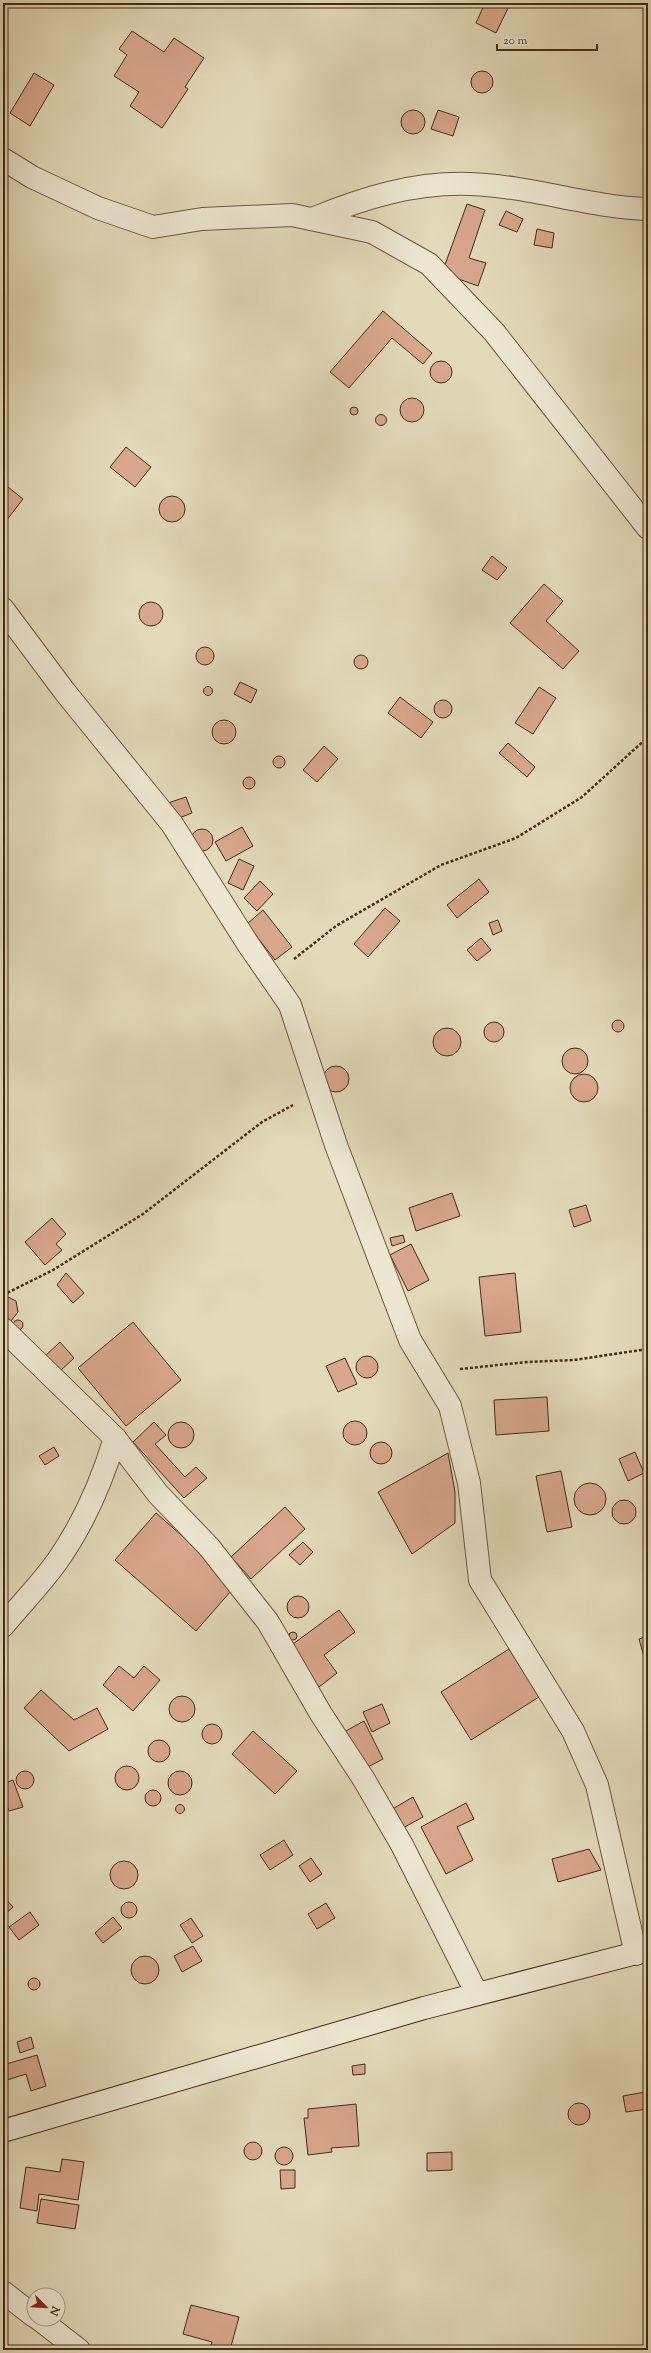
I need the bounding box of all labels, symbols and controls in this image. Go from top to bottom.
scale bar [497,26,597,52]
text: 20 m [503,32,528,50]
north arrow [26,2287,66,2327]
text: N [45,2302,64,2318]

